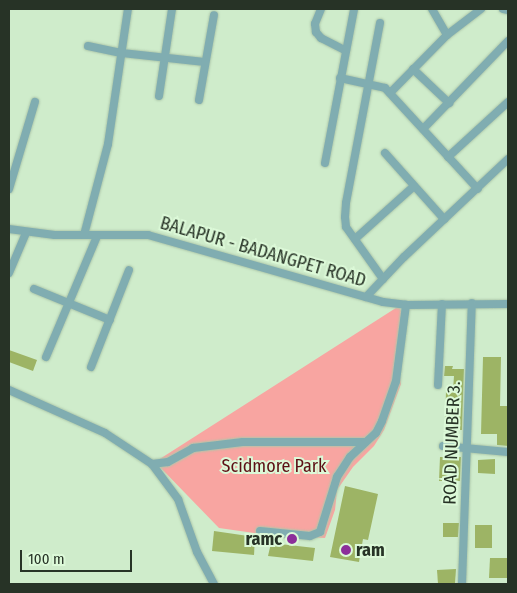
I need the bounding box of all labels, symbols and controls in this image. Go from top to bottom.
street label: BALAPUR - BADANGPET ROAD [158,212,368,292]
street label: ROAD NUMBER 3. [439,381,465,505]
park label: Scidmore Park [222,455,326,477]
place label: ramc [245,528,282,550]
marker: ramc [286,533,298,545]
place label: ram [356,539,385,561]
scale bar [22,540,135,572]
marker: ram [340,544,352,556]
text: 100 m [28,550,65,568]

